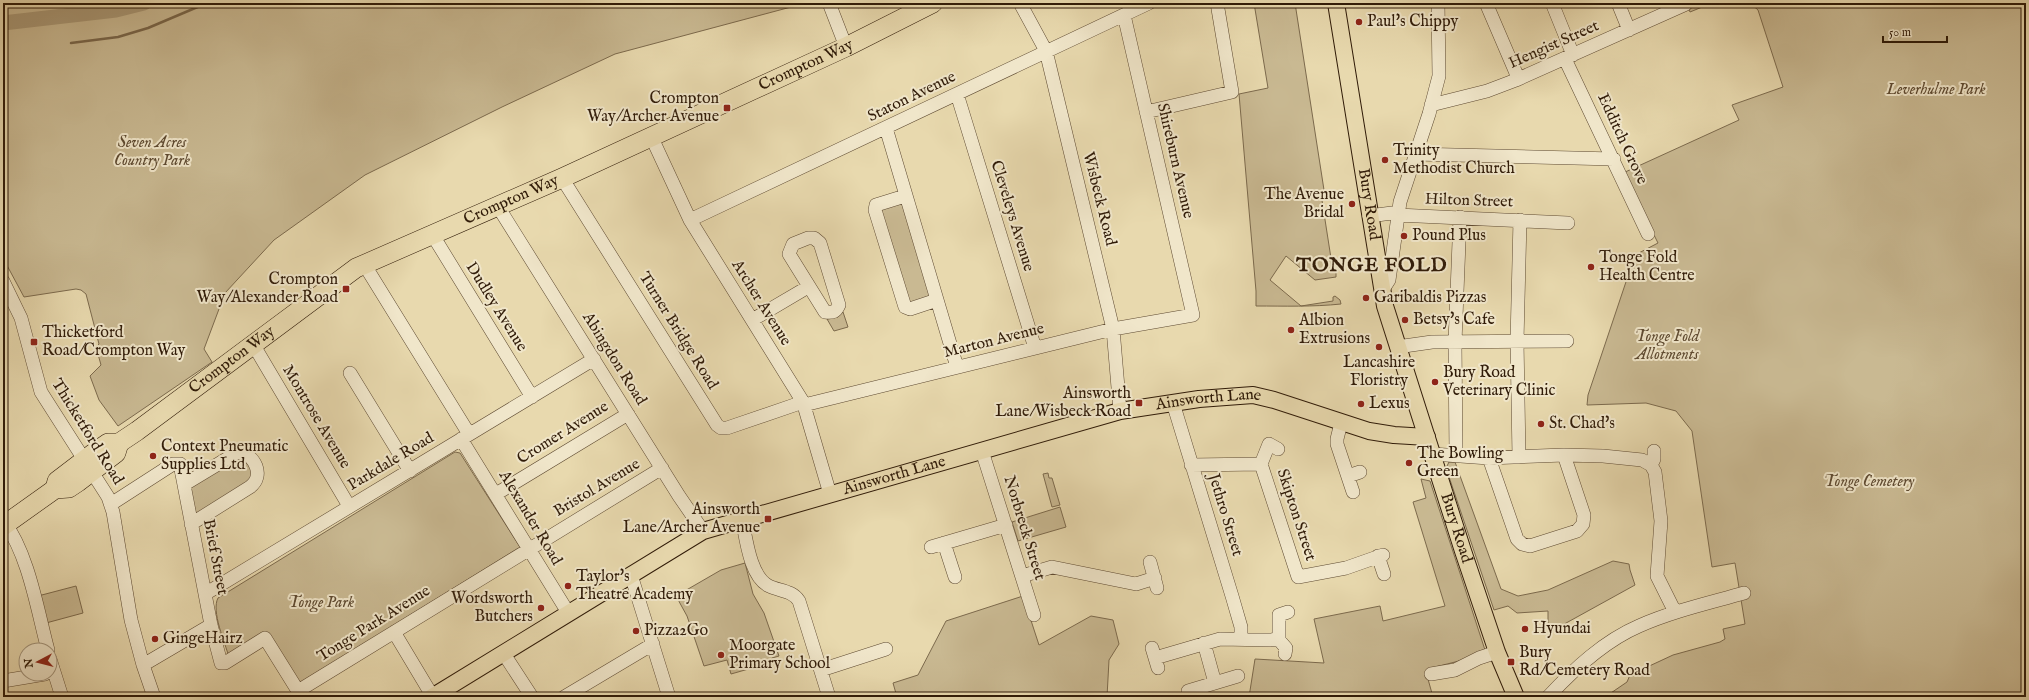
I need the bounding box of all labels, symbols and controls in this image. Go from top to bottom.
place label: Paul's Chippy [1367,12,1459,32]
street label: Hengist Street [1506,16,1603,74]
marker: Paul's Chippy [1354,17,1364,27]
scale bar [1883,18,1947,44]
text: 50 m [1889,25,1911,40]
street label: Crompton Way [756,35,857,96]
street label: Staton Avenue [865,67,959,127]
park label: Leverhulme Park [1885,80,1986,100]
place label: Crompton Way/Archer Avenue [587,89,719,127]
street label: Edditch Grove [1592,90,1652,188]
street label: Shireburn Avenue [1152,101,1198,221]
marker: Crompton Way/Archer Avenue [722,103,732,113]
park label: Seven Acres Country Park [114,133,191,171]
place label: Trinity Methodist Church [1393,141,1515,179]
street label: Wisbeck Road [1078,150,1120,249]
marker: Trinity Methodist Church [1380,155,1390,165]
street label: Cleveleys Avenue [986,158,1038,274]
street label: Bury Road [1353,167,1384,242]
street label: Crompton Way [461,171,562,230]
place label: The Avenue Bridal [1264,185,1345,223]
street label: Hilton Street [1425,189,1514,213]
marker: The Avenue Bridal [1347,199,1357,209]
place label: Pound Plus [1412,226,1486,246]
marker: Pound Plus [1399,231,1409,241]
place label: Tonge Fold Health Centre [1599,248,1695,286]
district label: TONGE FOLD [1295,253,1448,278]
street label: Archer Avenue [726,255,795,350]
street label: Dudley Avenue [461,259,531,355]
marker: Tonge Fold Health Centre [1586,262,1596,272]
street label: Turner Bridge Road [634,269,722,394]
place label: Crompton Way/Alexander Road [197,270,338,308]
marker: Crompton Way/Alexander Road [341,284,351,294]
place label: Garibaldis Pizzas [1374,288,1487,308]
marker: Garibaldis Pizzas [1361,293,1371,303]
street label: Abingdon Road [577,308,651,410]
place label: Betsy's Cafe [1413,310,1495,330]
place label: Albion Extrusions [1298,311,1370,349]
marker: Betsy's Cafe [1400,315,1410,325]
street label: Marton Avenue [942,319,1046,363]
street label: Crompton Way [185,322,279,399]
place label: Thicketford Road/Crompton Way [42,323,186,361]
marker: Albion Extrusions [1286,325,1296,335]
park label: Tonge Fold Allotments [1633,327,1701,365]
marker: Thicketford Road/Crompton Way [29,337,39,347]
marker: Lancashire Floristry [1374,342,1384,352]
place label: Lancashire Floristry [1343,353,1415,391]
street label: Montrose Avenue [277,362,355,472]
place label: Bury Road Veterinary Clinic [1442,363,1556,401]
street label: Thicketford Road [46,375,128,489]
marker: Bury Road Veterinary Clinic [1430,377,1440,387]
place label: Ainsworth Lane/Wisbeck Road [995,384,1131,422]
street label: Ainsworth Lane [1153,385,1263,416]
place label: Lexus [1369,394,1410,414]
street label: Cromer Avenue [514,397,612,469]
marker: Ainsworth Lane/Wisbeck Road [1134,398,1144,408]
marker: Lexus [1356,399,1366,409]
place label: St. Chad's [1549,414,1615,434]
marker: St. Chad's [1536,419,1546,429]
street label: Parkdale Road [344,428,438,496]
place label: Context Pneumatic Supplies Ltd [161,437,288,475]
place label: The Bowling Green [1417,444,1504,482]
marker: Context Pneumatic Supplies Ltd [148,451,158,461]
street label: Ainsworth Lane [840,452,948,500]
street label: Bristol Avenue [550,454,644,522]
marker: The Bowling Green [1404,458,1414,468]
street label: Alexander Road [493,466,566,569]
street label: Skipton Street [1272,467,1320,564]
street label: Jethro Street [1202,469,1247,559]
park label: Tonge Cemetery [1824,472,1915,492]
street label: Norbreck Street [999,473,1050,583]
street label: Bury Road [1435,491,1476,566]
place label: Ainsworth Lane/Archer Avenue [623,500,760,538]
marker: Ainsworth Lane/Archer Avenue [763,514,773,524]
street label: Brief Street [198,517,232,597]
place label: Taylor's Theatre Academy [576,567,693,605]
street label: Tonge Park Avenue [314,581,434,667]
marker: Taylor's Theatre Academy [563,581,573,591]
place label: Wordsworth Butchers [451,589,533,627]
park label: Tonge Park [288,593,355,613]
marker: Wordsworth Butchers [536,603,546,613]
place label: Hyundai [1533,619,1591,639]
place label: Pizza2Go [644,621,708,641]
marker: Hyundai [1520,624,1530,634]
marker: Pizza2Go [631,626,641,636]
place label: GingeHairz [163,629,243,649]
marker: GingeHairz [150,634,160,644]
place label: Moorgate Primary School [729,636,831,674]
north arrow [18,642,58,682]
place label: Bury Rd/Cemetery Road [1519,643,1650,681]
marker: Moorgate Primary School [716,650,726,660]
text: N [21,657,37,670]
marker: Bury Rd/Cemetery Road [1506,657,1516,667]

